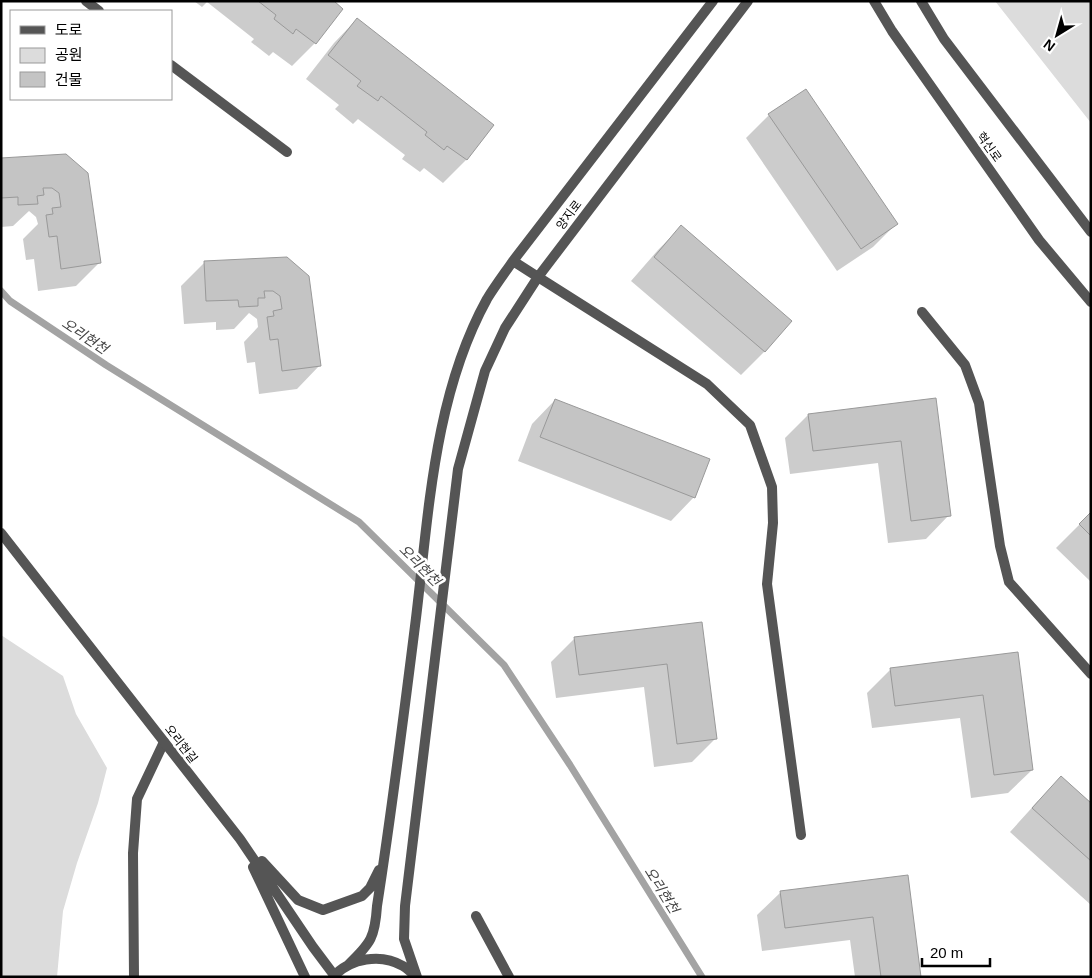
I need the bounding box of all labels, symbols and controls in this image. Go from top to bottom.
legend [10,10,172,100]
north arrow [1032,10,1082,60]
text: 도로 [55,21,83,38]
text: N [1040,36,1058,55]
text: 공원 [55,46,83,63]
text: 건물 [55,71,83,88]
street label: 혁신로 [974,129,1004,165]
street label: 양지로 [553,198,585,232]
water label: 오리현천 [59,315,112,358]
water label: 오리현천 [396,541,445,590]
street label: 오리현길 [162,722,200,766]
water label: 오리현천 [642,864,683,917]
scale bar [922,936,990,968]
text: 20 m [930,944,963,961]

